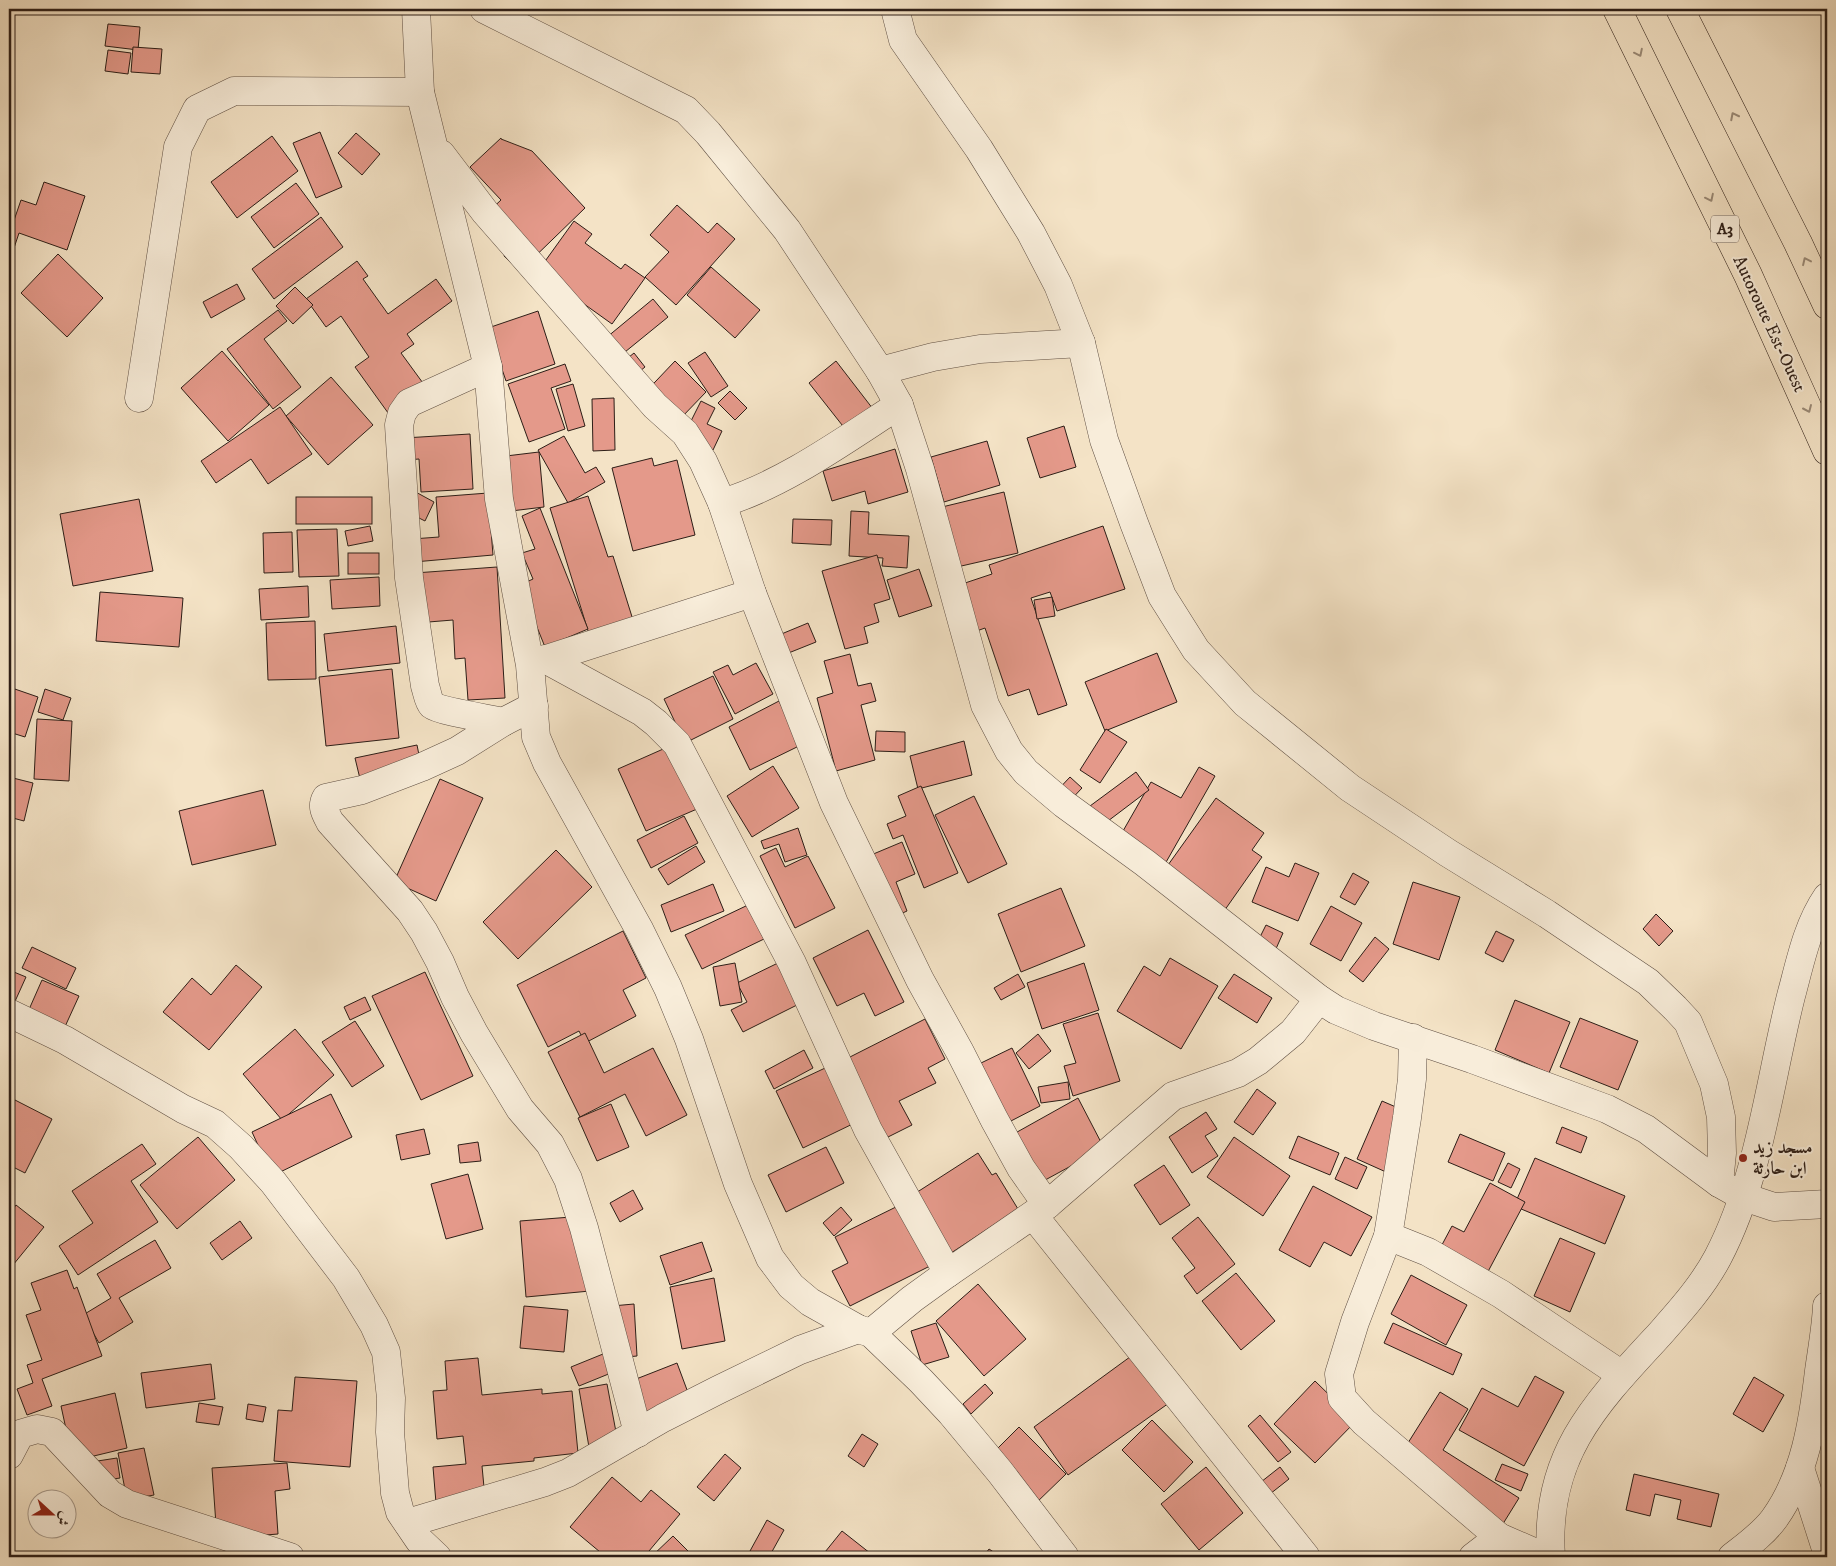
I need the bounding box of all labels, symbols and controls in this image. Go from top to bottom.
one-way arrow [1632,47,1642,56]
one-way arrow [1730,112,1740,121]
one-way arrow [1704,193,1714,202]
road number: A3 [1711,215,1739,242]
street label: Autoroute Est-Ouest [1728,252,1810,396]
one-way arrow [1802,257,1813,266]
one-way arrow [1802,404,1813,413]
place label: مسجد زيد ابن حارثة [1753,1137,1813,1180]
marker: مسجد زيد ابن حارثة [1737,1152,1749,1164]
north arrow [28,1488,78,1538]
text: ش [52,1509,74,1528]

